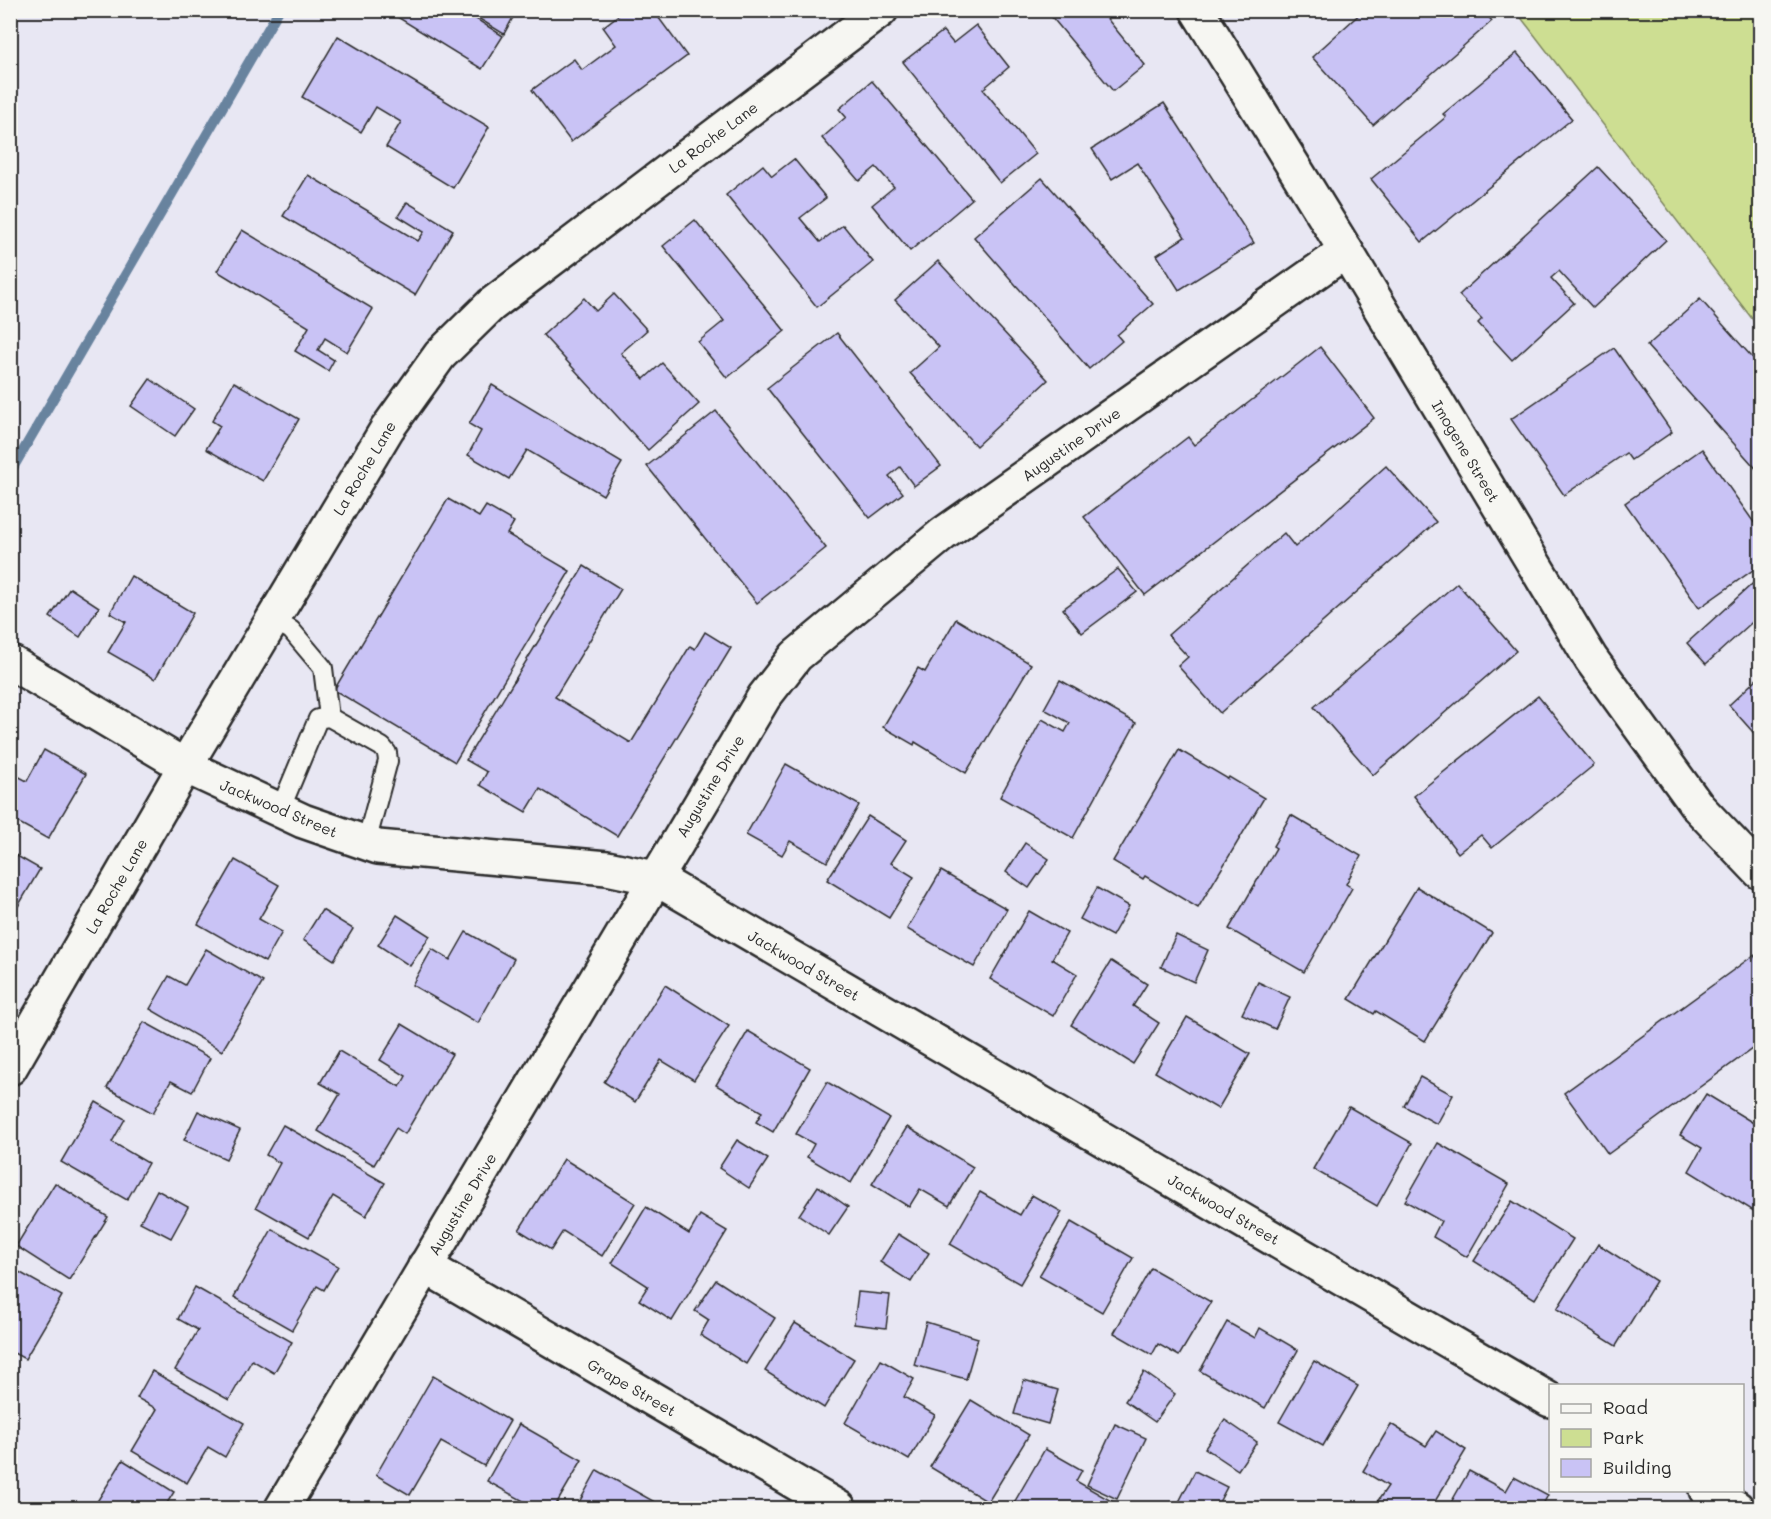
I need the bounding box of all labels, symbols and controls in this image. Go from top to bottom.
street label: La Roche Lane [664,97,762,177]
street label: Imogene Street [1428,396,1504,506]
street label: Augustine Drive [1018,403,1124,485]
street label: La Roche Lane [328,417,400,519]
street label: Augustine Drive [672,731,748,841]
street label: Jackwood Street [217,774,341,842]
street label: La Roche Lane [81,835,151,937]
street label: Jackwood Street [745,925,863,1005]
street label: Augustine Drive [424,1149,500,1259]
street label: Jackwood Street [1165,1169,1283,1249]
street label: Grape Street [584,1354,680,1420]
legend [1549,1384,1744,1492]
text: Road [1603,1395,1648,1419]
text: Park [1603,1425,1644,1449]
text: Building [1603,1455,1671,1479]

